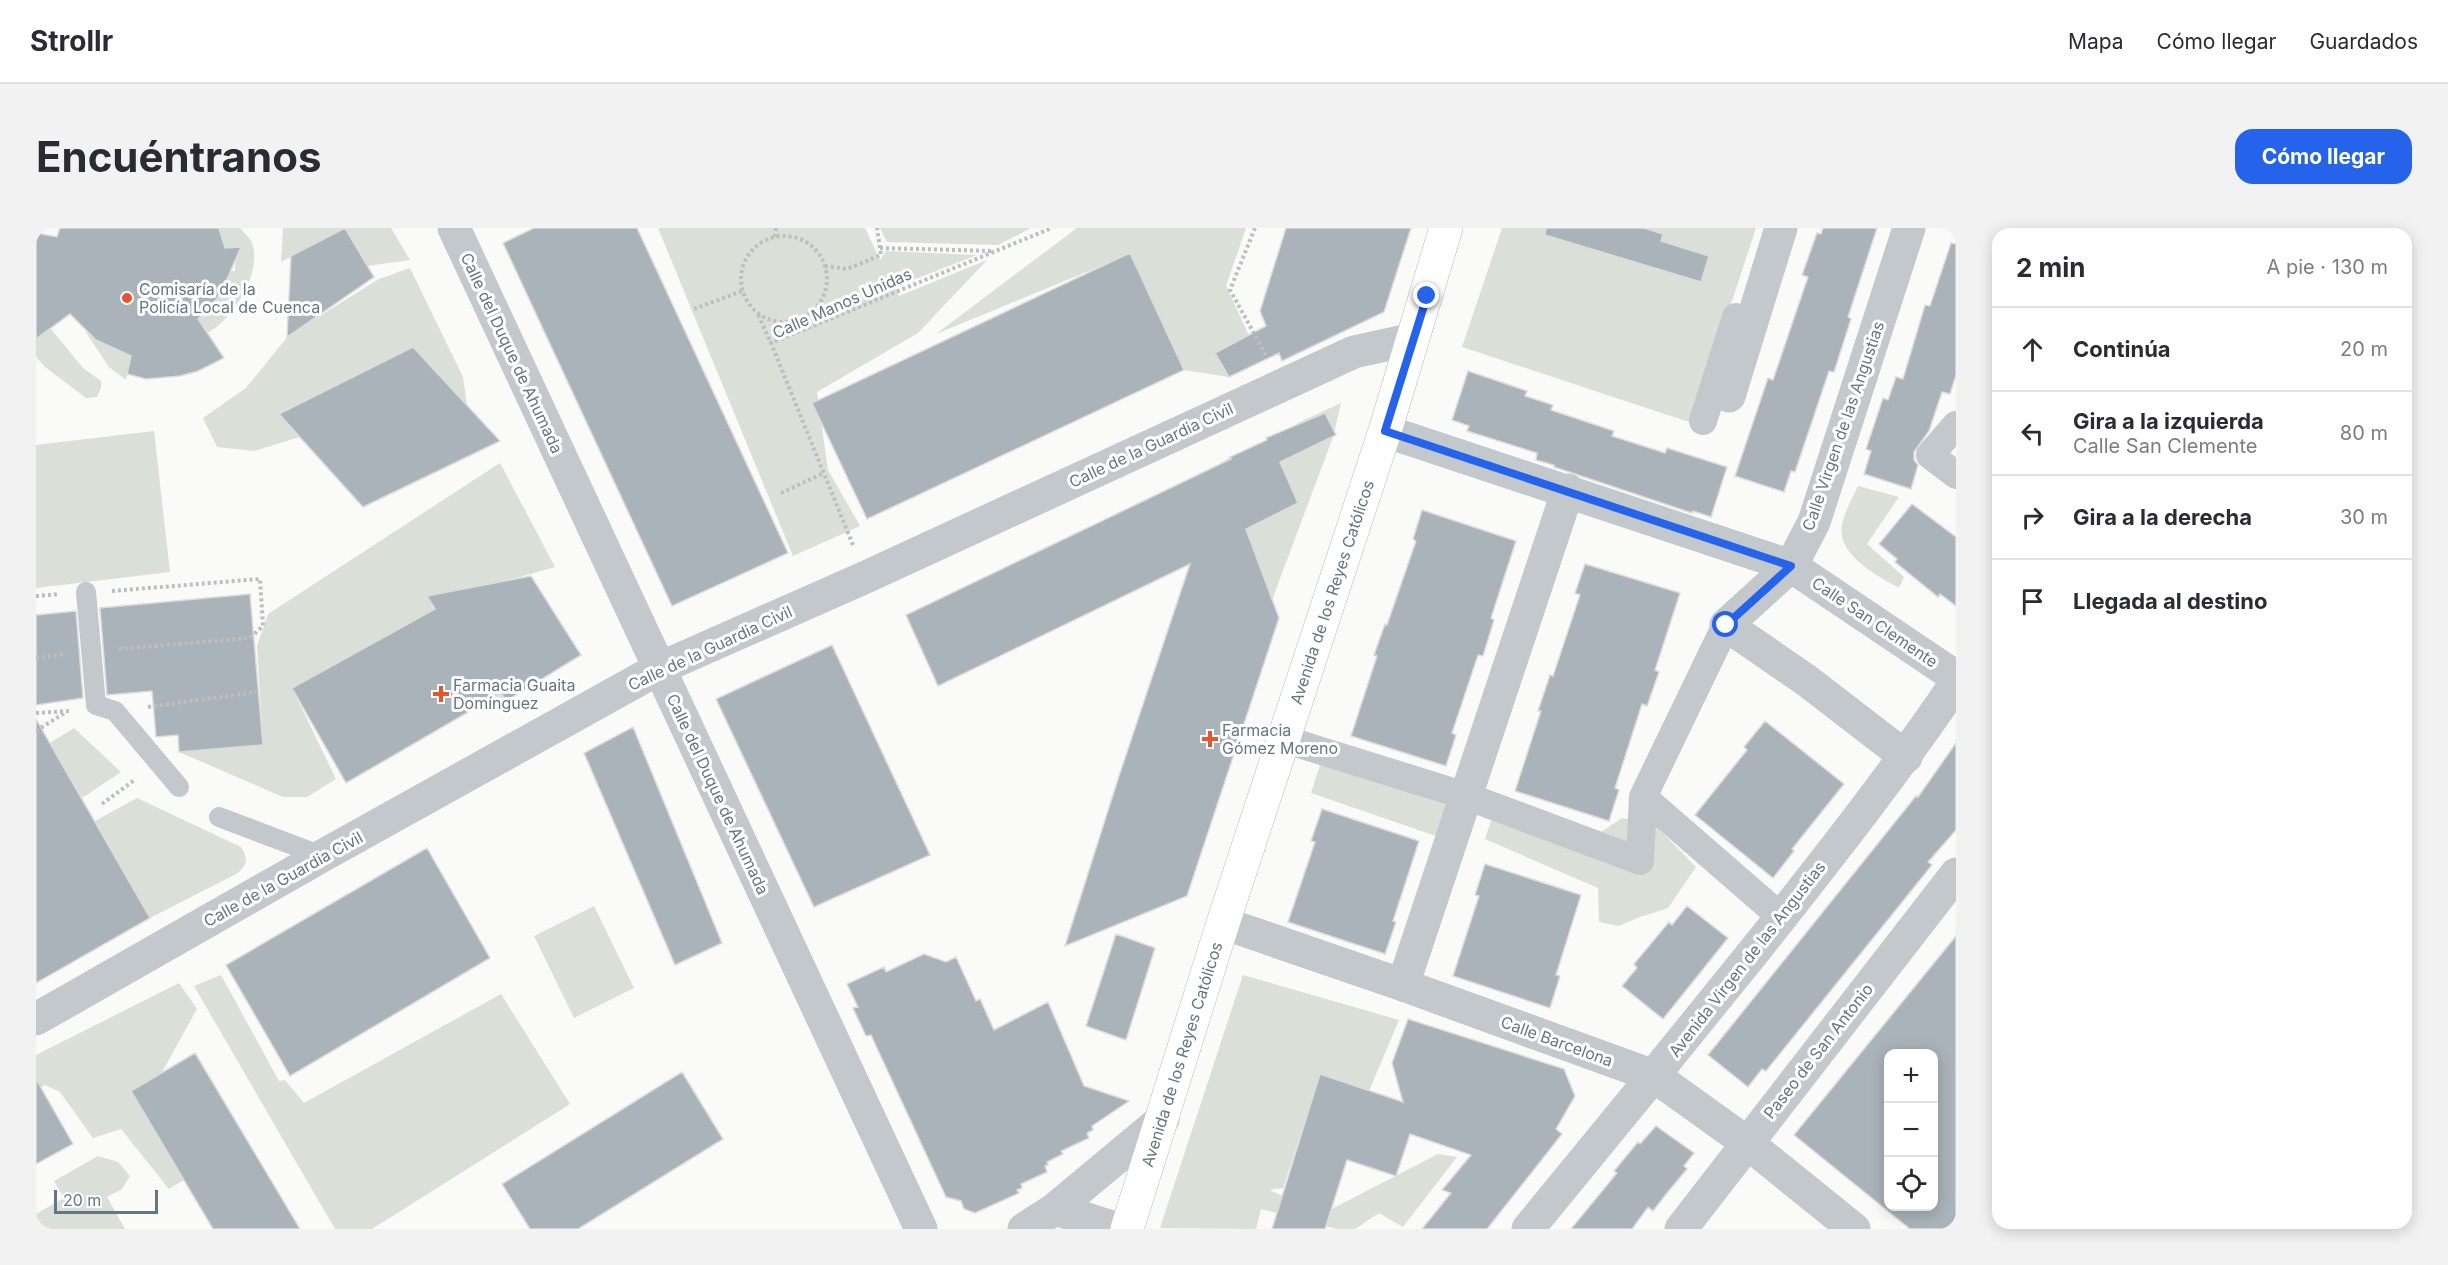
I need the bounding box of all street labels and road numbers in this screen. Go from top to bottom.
street label: Calle del Duque de Ahumada [457,249,567,457]
street label: Calle Manos Unidas [769,263,915,343]
street label: Calle Virgen de las Angustias [1798,319,1888,533]
street label: Calle de la Guardia Civil [1066,398,1236,492]
street label: Avenida de los Reyes Católicos [1286,477,1378,707]
street label: Calle San Clemente [1808,572,1942,672]
street label: Calle de la Guardia Civil [625,601,795,695]
street label: Calle del Duque de Ahumada [663,690,773,898]
street label: Calle de la Guardia Civil [200,827,366,931]
street label: Avenida Virgen de las Angustias [1664,857,1830,1061]
street label: Avenida de los Reyes Católicos [1137,939,1226,1169]
street label: Paseo de San Antonio [1759,979,1877,1123]
street label: Calle Barcelona [1498,1011,1616,1071]

